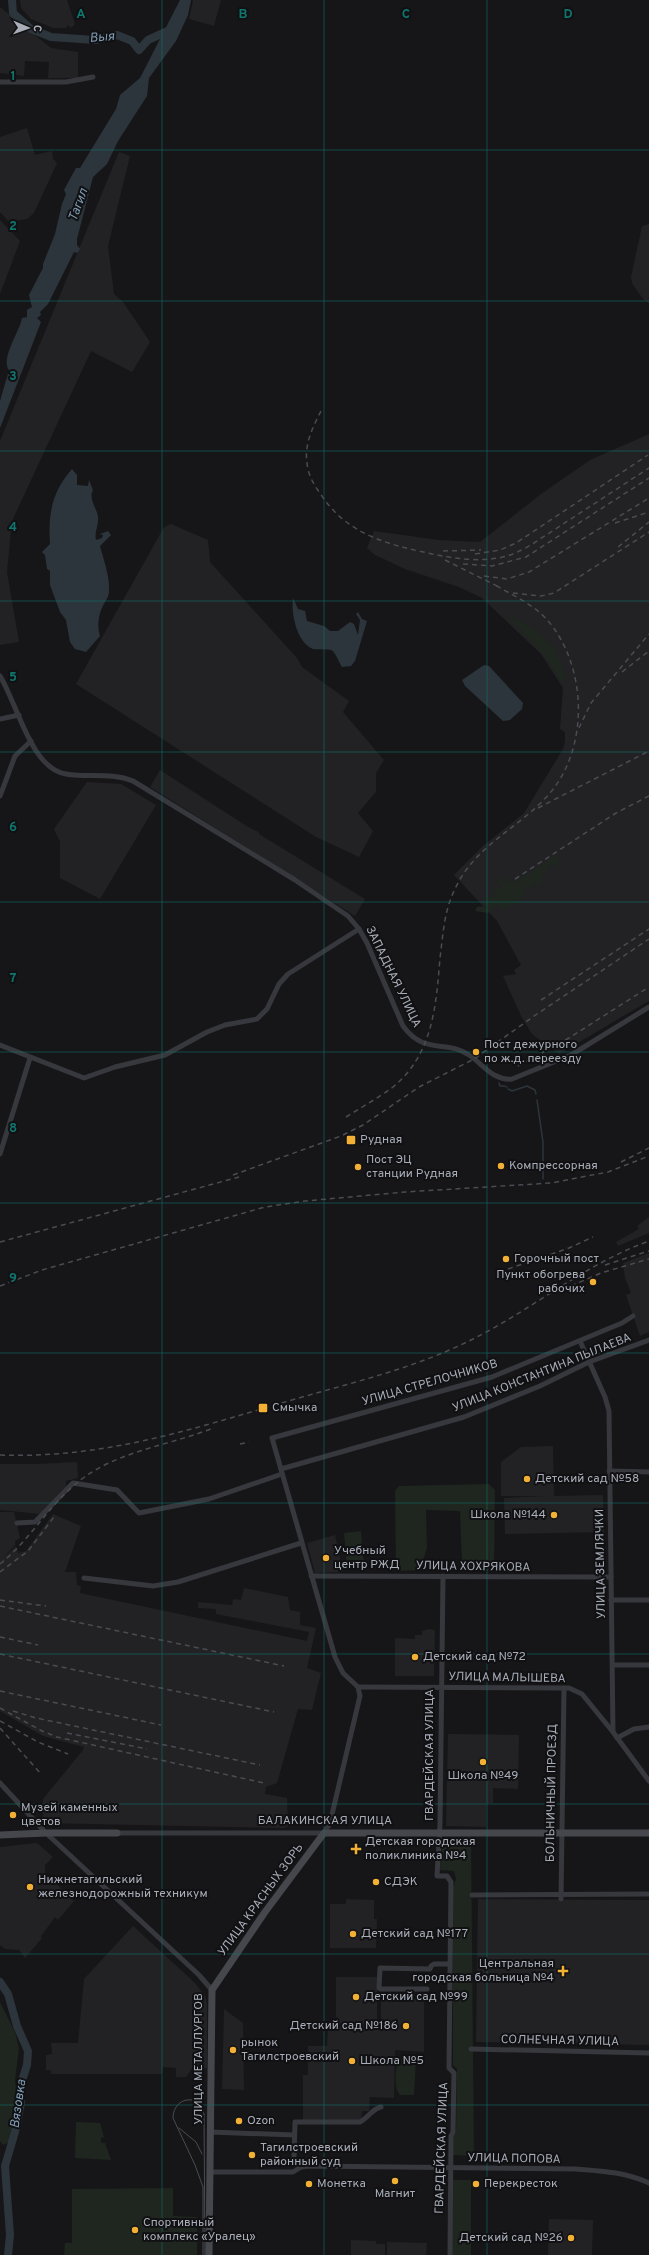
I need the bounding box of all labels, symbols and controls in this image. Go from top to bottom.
text: A [76,7,86,23]
text: B [239,7,248,23]
text: C [402,7,410,23]
text: D [563,7,573,23]
north arrow [8,8,48,48]
text: С [30,25,44,32]
water label: Выя [89,29,115,47]
text: 1 [10,69,16,85]
water label: Тагил [66,186,92,224]
text: 2 [9,219,17,235]
text: 3 [9,369,17,385]
text: 4 [9,520,17,536]
text: 5 [9,670,17,686]
text: 6 [9,820,17,836]
street label: ЗАПАДНАЯ УЛИЦА [361,924,425,1030]
text: 7 [10,971,17,987]
place label: Пост дежурного по ж.д. переезду [484,1037,582,1067]
marker: Пост дежурного по ж.д. переезду [471,1047,481,1057]
text: 8 [9,1121,17,1137]
place label: Рудная [360,1132,402,1148]
marker: Рудная [345,1134,357,1146]
place label: Пост ЭЦ станции Рудная [366,1152,458,1182]
place label: Компрессорная [509,1158,598,1174]
marker: Компрессорная [496,1161,506,1171]
marker: Пост ЭЦ станции Рудная [353,1162,363,1172]
place label: Горочный пост [514,1251,600,1267]
marker: Горочный пост [501,1254,511,1264]
place label: Пункт обогрева рабочих [496,1267,585,1297]
text: 9 [9,1271,17,1287]
marker: Пункт обогрева рабочих [588,1277,598,1287]
street label: УЛИЦА КОНСТАНТИНА ПЫЛАЕВА [450,1330,634,1416]
street label: УЛИЦА СТРЕЛОЧНИКОВ [360,1356,500,1410]
place label: Смычка [272,1400,317,1416]
marker: Смычка [257,1402,269,1414]
place label: Детский сад №58 [535,1471,639,1487]
marker: Детский сад №58 [522,1474,532,1484]
place label: Школа №144 [470,1507,546,1523]
street label: УЛИЦА ЗЕМЛЯЧКИ [592,1509,610,1619]
marker: Школа №144 [549,1510,559,1520]
place label: Учебный центр РЖД [334,1543,400,1573]
marker: Учебный центр РЖД [321,1553,331,1563]
street label: УЛИЦА ХОХРЯКОВА [416,1558,530,1576]
place label: Детский сад №72 [423,1649,526,1665]
marker: Детский сад №72 [410,1652,420,1662]
street label: УЛИЦА МАЛЫШЕВА [448,1669,566,1687]
street label: ГВАРДЕЙСКАЯ УЛИЦА [422,1689,438,1821]
street label: БОЛЬНИЧНЫЙ ПРОЕЗД [543,1724,561,1862]
marker: Школа №49 [478,1757,488,1767]
place label: Школа №49 [448,1768,519,1784]
place label: Музей каменных цветов [21,1800,118,1830]
marker: Музей каменных цветов [8,1810,18,1820]
street label: БАЛАКИНСКАЯ УЛИЦА [258,1813,392,1829]
place label: Детская городская поликлиника №4 [365,1834,476,1864]
street label: УЛИЦА КРАСНЫХ ЗОРЬ [215,1840,307,1960]
marker: Детская городская поликлиника №4 [350,1843,362,1855]
place label: Нижнетагильский железнодорожный техникум [38,1872,208,1902]
place label: СДЭК [384,1874,418,1890]
marker: СДЭК [371,1877,381,1887]
marker: Нижнетагильский железнодорожный техникум [25,1882,35,1892]
place label: Детский сад №177 [361,1926,468,1942]
marker: Детский сад №177 [348,1929,358,1939]
place label: Центральная городская больница №4 [412,1956,554,1986]
marker: Центральная городская больница №4 [557,1965,569,1977]
place label: Детский сад №99 [364,1989,468,2005]
marker: Детский сад №99 [351,1992,361,2002]
street label: УЛИЦА МЕТАЛЛУРГОВ [191,1993,207,2125]
place label: Детский сад №186 [290,2018,398,2034]
marker: Детский сад №186 [401,2021,411,2031]
street label: СОЛНЕЧНАЯ УЛИЦА [501,2032,619,2050]
place label: рынок Тагилстроевский [241,2035,339,2065]
marker: рынок Тагилстроевский [228,2045,238,2055]
place label: Школа №5 [360,2053,424,2069]
marker: Школа №5 [347,2056,357,2066]
water label: Вязовка [8,2078,30,2130]
street label: ГВАРДЕЙСКАЯ УЛИЦА [432,2082,452,2214]
place label: Ozon [247,2113,275,2129]
marker: Ozon [234,2116,244,2126]
place label: Тагилстроевский районный суд [260,2140,358,2170]
marker: Тагилстроевский районный суд [247,2150,257,2160]
street label: УЛИЦА ПОПОВА [467,2150,561,2168]
place label: Монетка [317,2176,366,2192]
marker: Магнит [390,2176,400,2186]
place label: Перекресток [484,2176,558,2192]
marker: Монетка [304,2179,314,2189]
marker: Перекресток [471,2179,481,2189]
place label: Магнит [375,2186,416,2202]
place label: Спортивный комплекс «Уралец» [143,2215,256,2245]
marker: Спортивный комплекс «Уралец» [130,2225,140,2235]
place label: Детский сад №26 [459,2230,563,2246]
marker: Детский сад №26 [566,2233,576,2243]

